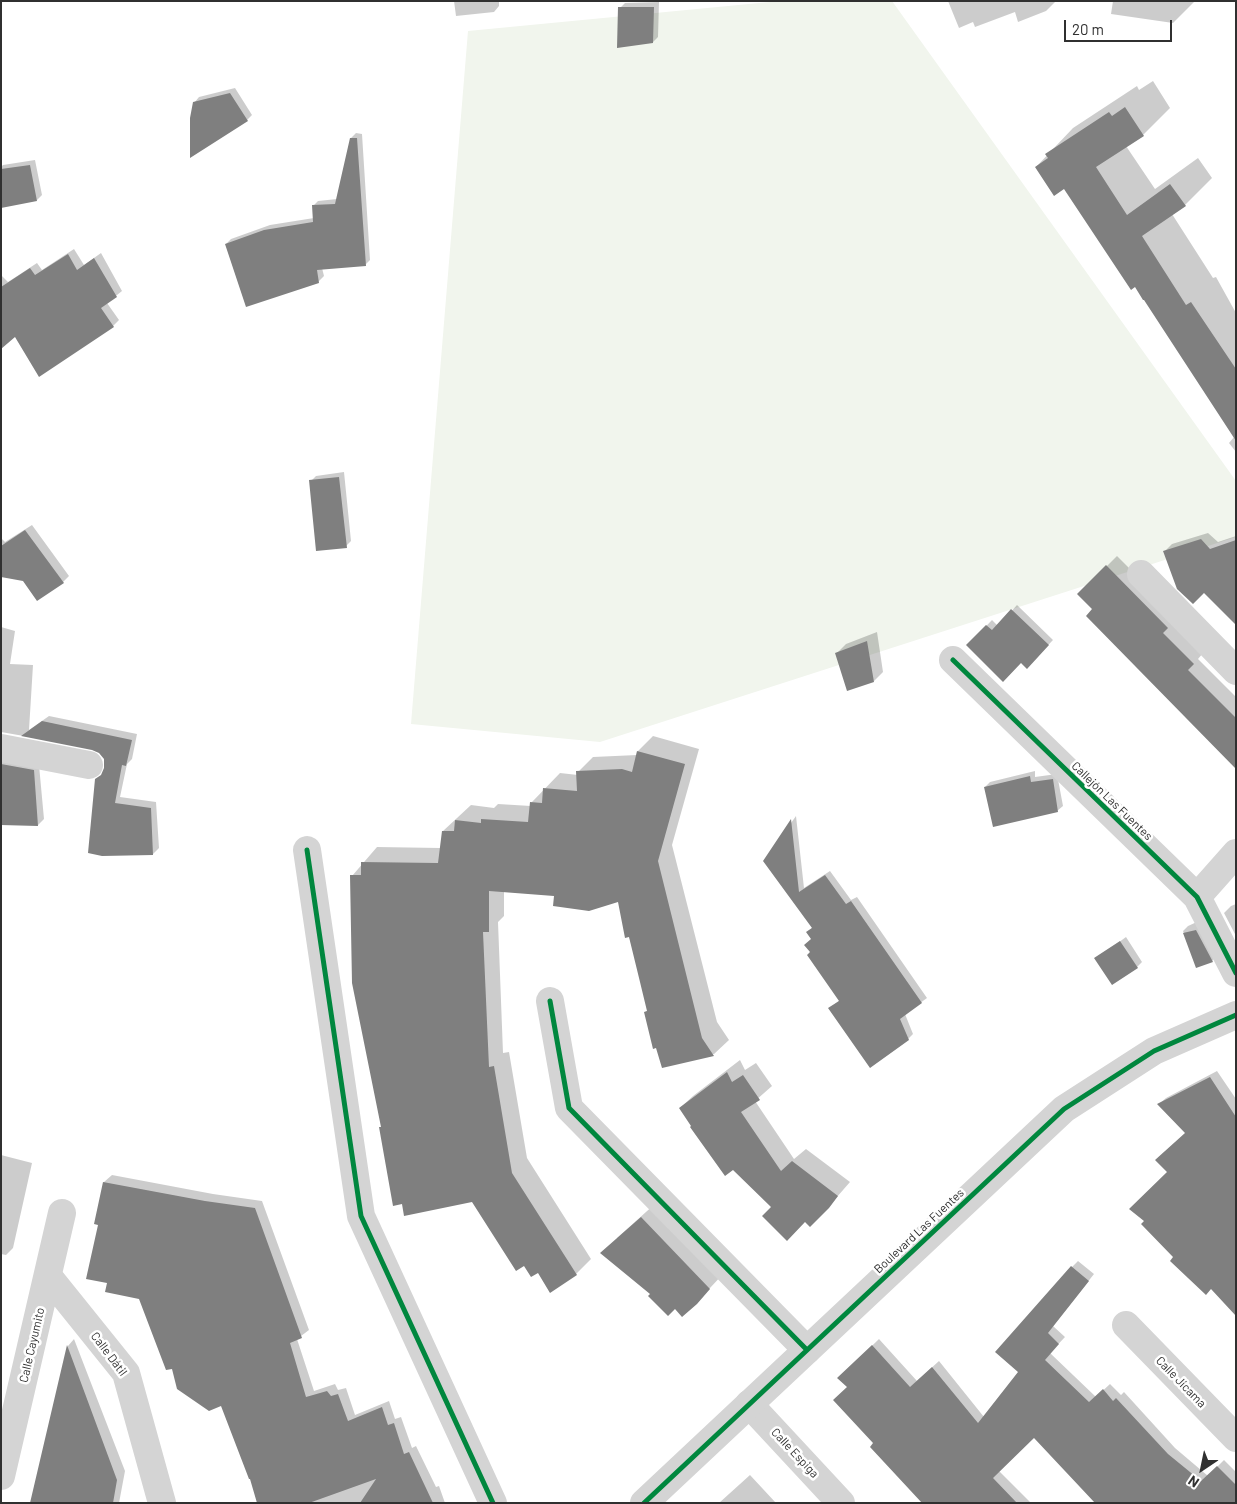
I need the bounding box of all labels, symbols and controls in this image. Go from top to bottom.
scale bar [1067,10,1174,42]
text: 20 m [1072,20,1104,38]
street label: Callejón Las Fuentes [1069,759,1155,843]
street label: Boulevard Las Fuentes [871,1186,967,1276]
street label: Calle Cayumito [16,1306,48,1384]
street label: Calle Dátil [88,1329,130,1379]
street label: Calle Jícama [1153,1353,1209,1411]
street label: Calle Espiga [768,1425,822,1481]
north arrow [1177,1444,1227,1494]
text: N [1185,1472,1202,1492]

